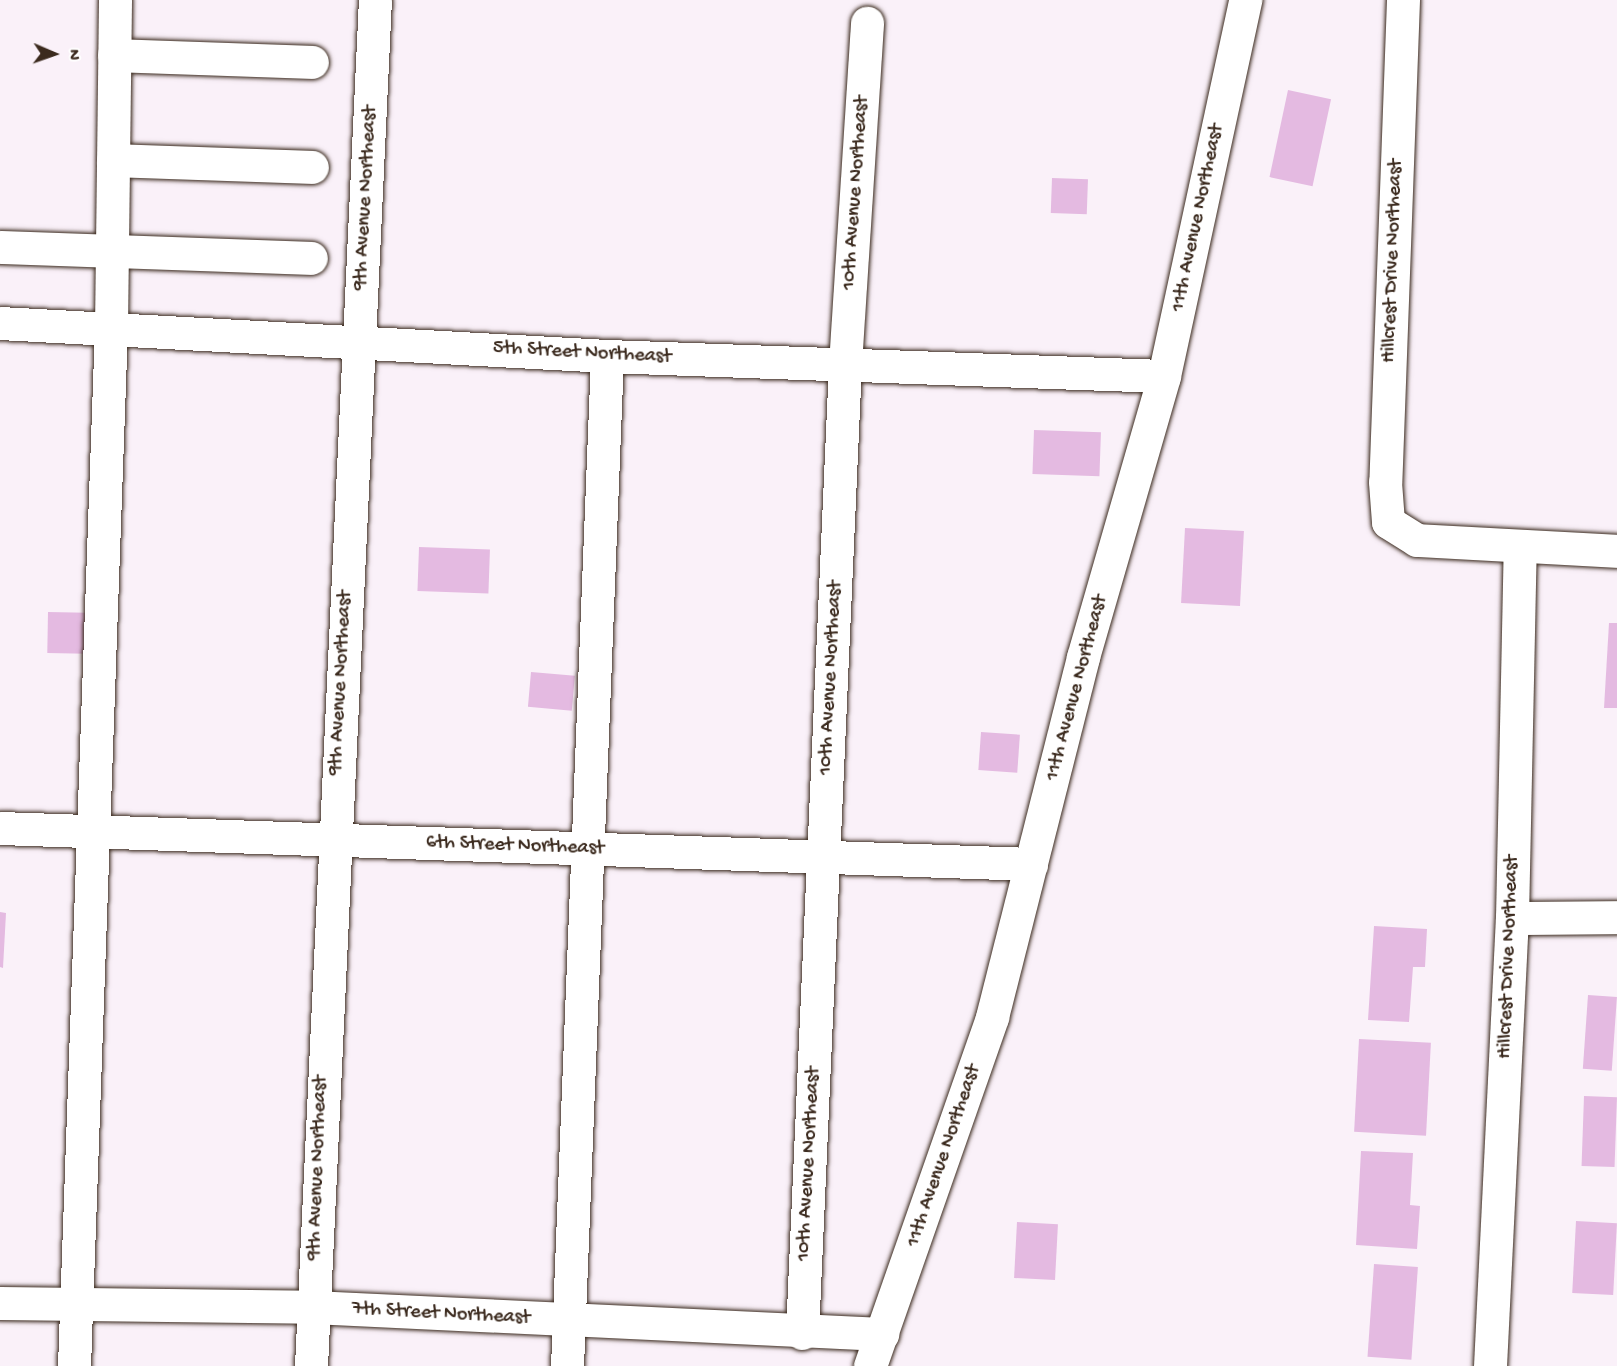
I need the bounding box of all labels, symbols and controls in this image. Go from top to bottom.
north arrow [24,24,84,84]
text: N [63,49,82,60]
street label: 10th Avenue Northeast [837,95,875,291]
street label: 9th Avenue Northeast [349,105,383,291]
street label: 11th Avenue Northeast [1166,122,1230,314]
street label: Hillcrest Drive Northeast [1377,159,1409,363]
street label: 5th Street Northeast [492,336,672,370]
street label: 10th Avenue Northeast [814,580,848,776]
street label: 9th Avenue Northeast [324,590,358,776]
street label: 11th Avenue Northeast [1041,593,1113,783]
street label: 6th Street Northeast [426,831,604,861]
street label: Hillcrest Drive Northeast [1493,855,1525,1059]
street label: 11th Avenue Northeast [902,1062,986,1250]
street label: 10th Avenue Northeast [792,1066,826,1262]
street label: 9th Avenue Northeast [303,1075,333,1261]
street label: 7th Street Northeast [351,1297,531,1331]

